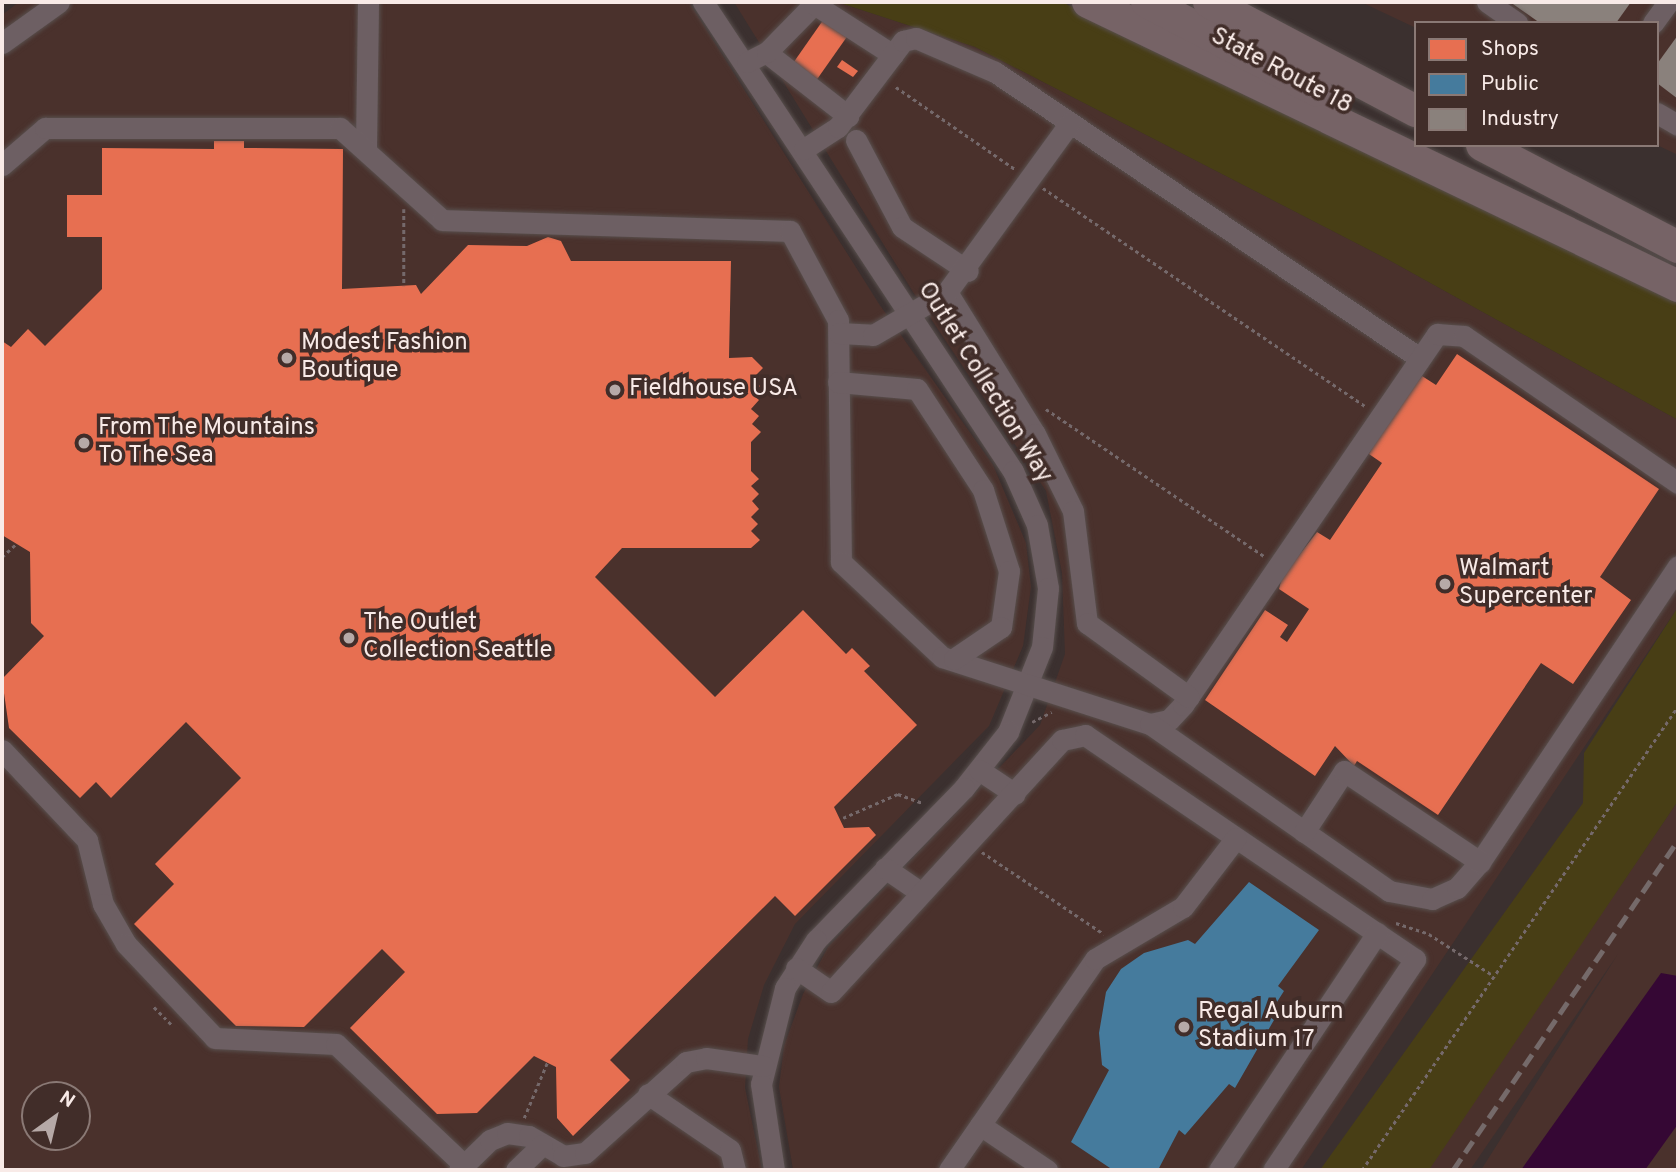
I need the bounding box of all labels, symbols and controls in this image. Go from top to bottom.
legend [1414,21,1659,147]
street label: State Route 18 [1205,23,1357,121]
text: Shops [1481,36,1539,63]
text: Public [1481,71,1539,98]
text: Industry [1481,106,1559,133]
street label: Outlet Collection Way [910,277,1058,489]
place label: Modest Fashion Boutique [301,330,468,386]
marker: Modest Fashion Boutique [279,350,295,366]
place label: Fieldhouse USA [629,376,798,404]
marker: Fieldhouse USA [607,382,623,398]
place label: From The Mountains To The Sea [98,415,316,471]
marker: From The Mountains To The Sea [76,435,92,451]
place label: Walmart Supercenter [1459,556,1593,612]
marker: Walmart Supercenter [1437,576,1453,592]
place label: The Outlet Collection Seattle [363,610,552,666]
marker: The Outlet Collection Seattle [341,630,357,646]
place label: Regal Auburn Stadium 17 [1198,999,1345,1055]
marker: Regal Auburn Stadium 17 [1176,1019,1192,1035]
north arrow [21,1081,91,1151]
text: N [54,1086,79,1114]

